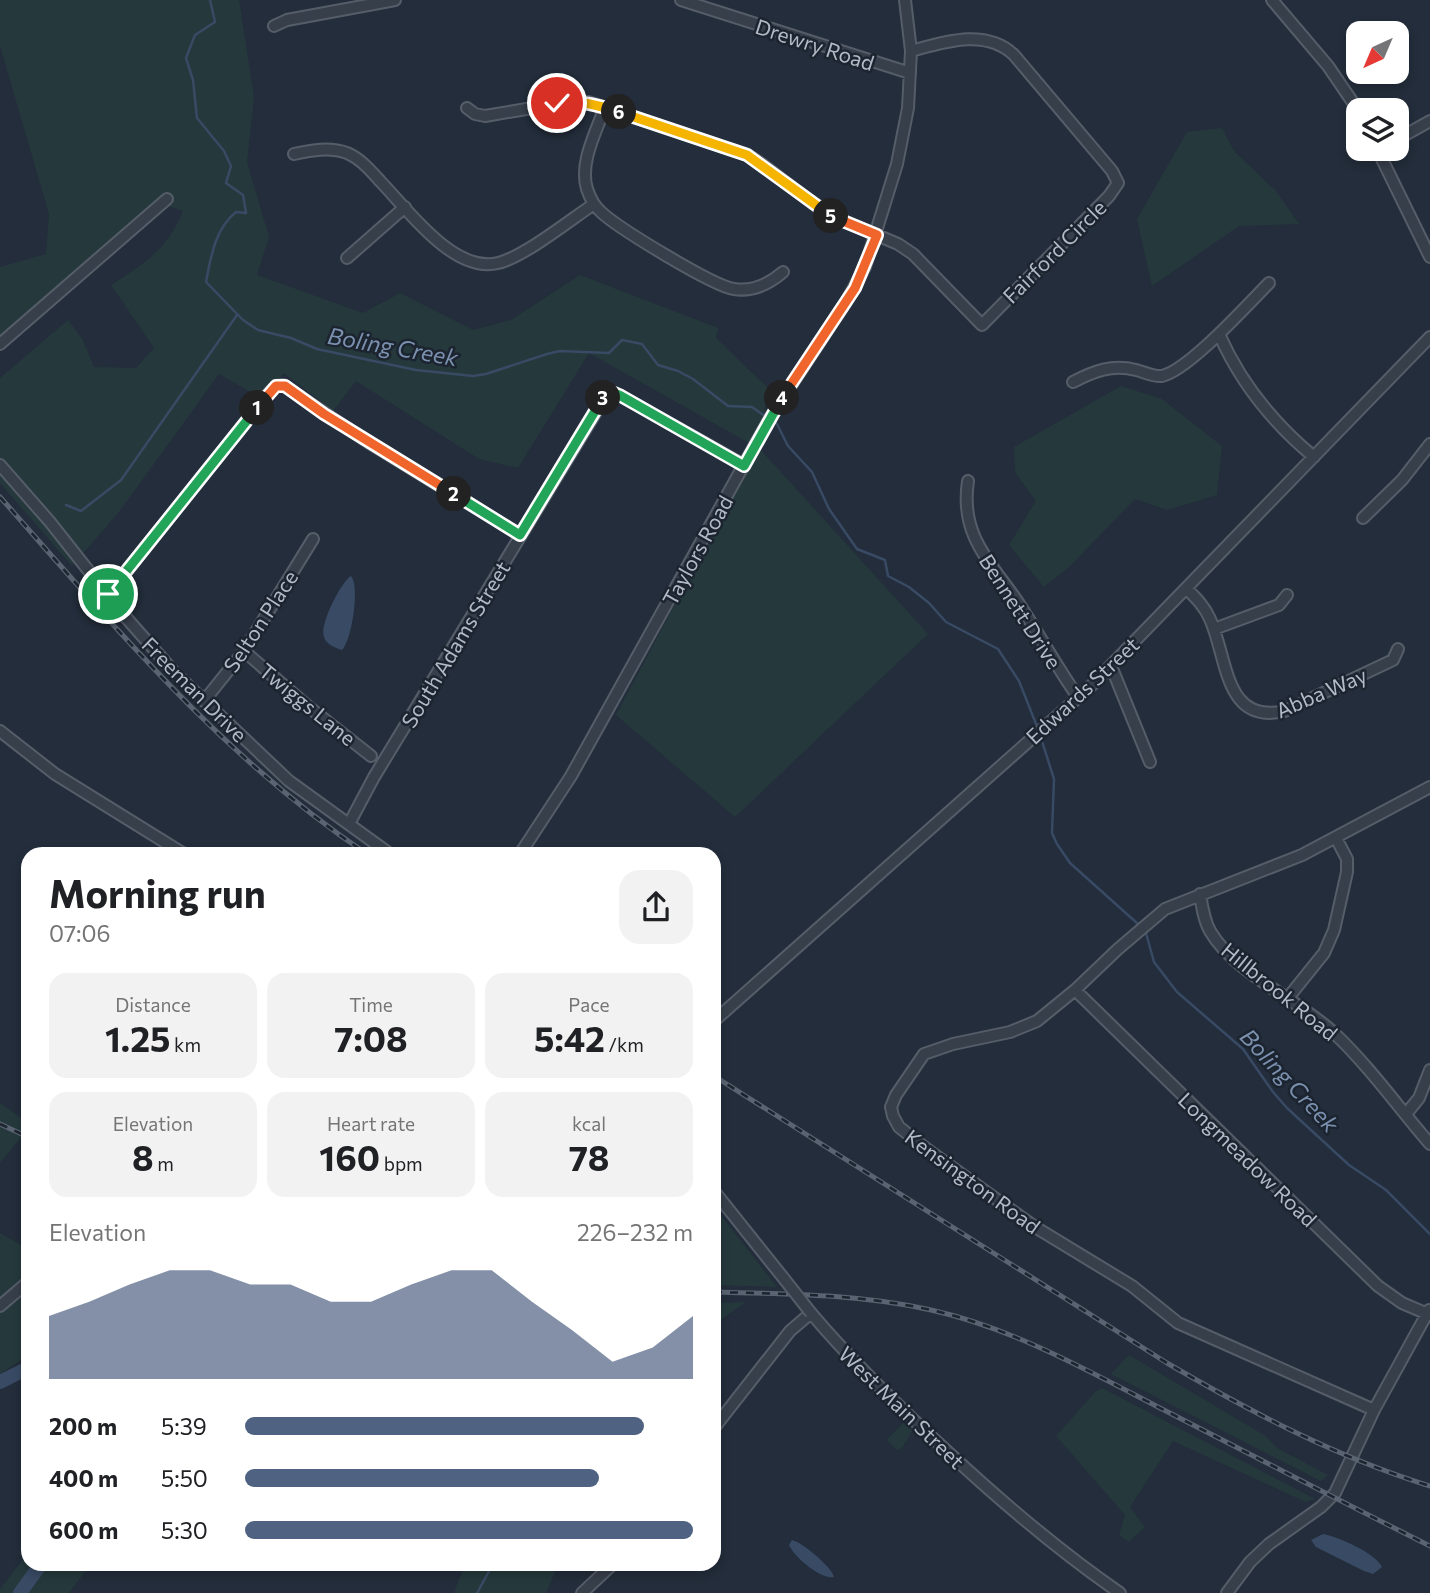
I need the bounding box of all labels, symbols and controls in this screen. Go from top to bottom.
street label: Drewry Road [752,13,878,75]
north arrow [1346,21,1409,84]
map controls [1346,21,1409,161]
pin [527,73,587,133]
icon: check [538,84,576,122]
pin: 6 [602,94,636,130]
button: layers [1346,98,1409,161]
text: 6 [613,100,624,123]
street label: Fairford Circle [997,194,1111,308]
pin: 5 [814,198,848,234]
text: 5 [825,204,836,227]
water label: Boling Creek [326,321,461,371]
pin: 3 [586,380,620,416]
pin: 4 [764,380,800,416]
text: 3 [597,386,608,409]
text: 4 [776,386,787,409]
pin: 1 [240,390,274,426]
text: 1 [252,396,261,419]
pin: 2 [436,476,472,512]
text: 2 [448,482,459,505]
street label: Taylors Road [657,491,737,609]
street label: Bennett Drive [975,549,1067,673]
street label: South Adams Street [395,556,515,732]
pin [78,564,138,624]
street label: Selton Place [218,565,302,677]
icon: arrive [89,575,127,613]
street label: Freeman Drive [137,631,253,747]
street label: Edwards Street [1020,631,1144,749]
street label: Twiggs Lane [255,658,361,750]
street label: Abba Way [1272,662,1370,722]
text: Morning run [49,869,266,916]
button: share [619,870,693,944]
text: 07:06 [49,919,110,947]
street label: Hillbrook Road [1217,937,1343,1045]
text: Distance [115,993,191,1016]
text: Time [349,993,393,1016]
text: Pace [568,993,610,1016]
text: 1.25 [105,1016,170,1059]
text: 7:08 [334,1016,408,1059]
text: 5:42 [534,1016,605,1059]
water label: Boling Creek [1235,1022,1346,1138]
text: km [170,1033,201,1056]
text: /km [605,1033,644,1056]
street label: Longmeadow Road [1174,1087,1322,1231]
text: Elevation [113,1112,193,1135]
text: Heart rate [327,1112,415,1135]
text: kcal [572,1112,606,1135]
street label: Kensington Road [901,1124,1045,1238]
text: 8 [132,1135,154,1178]
text: 160 [319,1135,380,1178]
text: 78 [569,1135,609,1178]
text: m [154,1152,174,1175]
text: bpm [380,1152,423,1175]
text: Elevation [49,1218,146,1246]
text: 226–232 m [577,1218,693,1246]
street label: West Main Street [834,1341,970,1473]
text: 200 m [49,1412,117,1440]
text: 5:39 [161,1412,207,1440]
text: 400 m [49,1464,118,1492]
text: 5:50 [161,1464,208,1492]
text: 600 m [49,1516,118,1544]
text: 5:30 [161,1516,208,1544]

